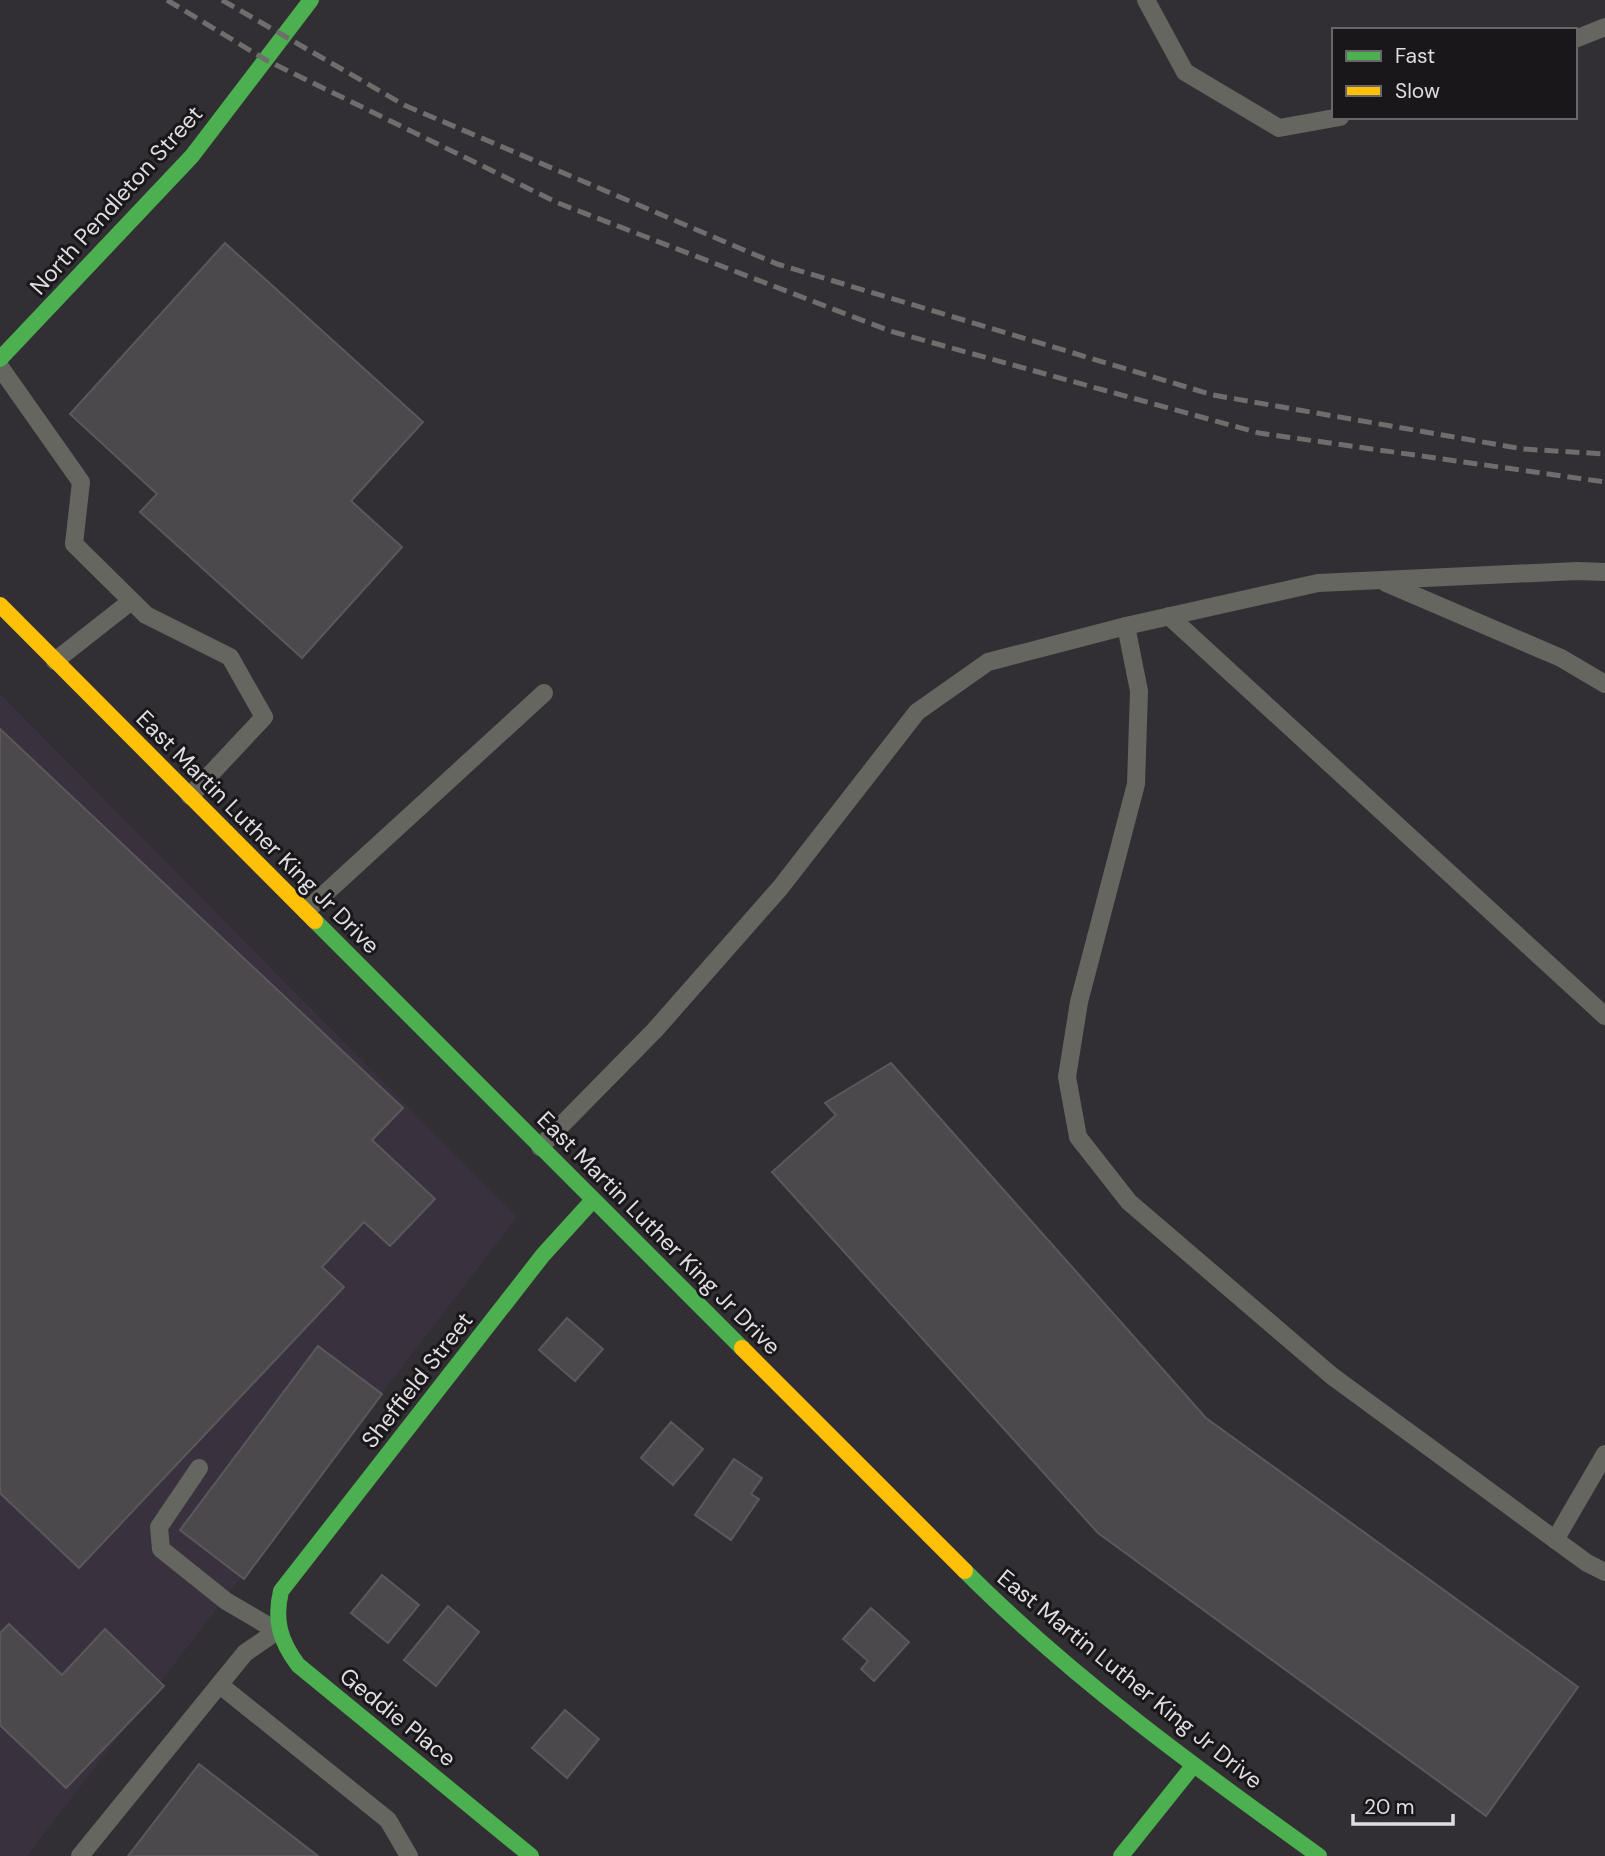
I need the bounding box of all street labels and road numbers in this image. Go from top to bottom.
street label: North Pendleton Street [23,99,209,301]
street label: East Martin Luther King Jr Drive [130,704,386,960]
street label: East Martin Luther King Jr Drive [531,1105,787,1361]
street label: Sheffield Street [355,1306,479,1454]
street label: East Martin Luther King Jr Drive [991,1563,1269,1795]
street label: Geddie Place [334,1661,462,1773]

